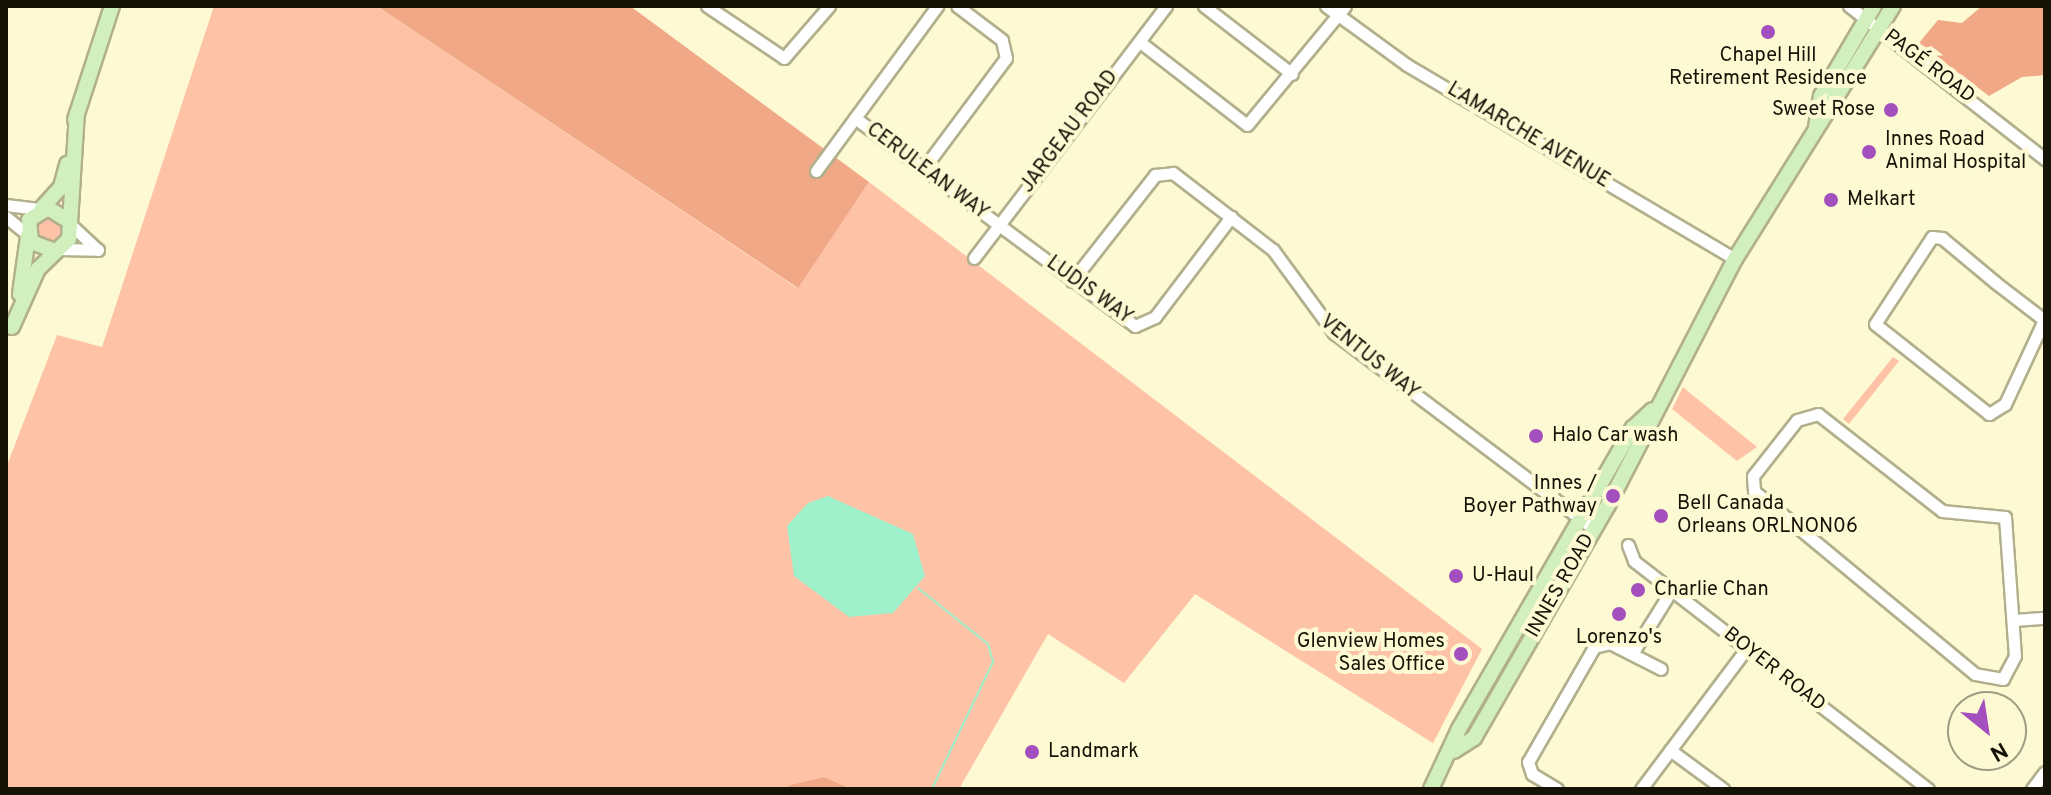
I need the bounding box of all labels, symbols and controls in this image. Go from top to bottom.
marker: Chapel Hill Retirement Residence [1759,23,1777,41]
street label: PAGÉ ROAD [1879,25,1979,109]
place label: Chapel Hill Retirement Residence [1669,44,1867,91]
street label: JARGEAU ROAD [1016,66,1124,198]
street label: LAMARCHE AVENUE [1442,78,1614,194]
place label: Sweet Rose [1772,98,1875,122]
marker: Sweet Rose [1882,101,1900,119]
street label: CERULEAN WAY [861,118,993,226]
place label: Innes Road Animal Hospital [1885,128,2026,175]
marker: Innes Road Animal Hospital [1860,143,1878,161]
place label: Melkart [1847,188,1916,212]
marker: Melkart [1822,191,1840,209]
street label: LUDIS WAY [1041,252,1137,330]
street label: VENTUS WAY [1314,311,1424,405]
place label: Halo Car wash [1552,424,1678,448]
marker: Halo Car wash [1527,427,1545,445]
place label: Innes / Boyer Pathway [1463,472,1597,519]
marker: Innes / Boyer Pathway [1604,487,1622,505]
place label: Bell Canada Orleans ORLNON06 [1677,492,1858,539]
marker: Bell Canada Orleans ORLNON06 [1652,507,1670,525]
street label: INNES ROAD [1522,530,1600,642]
place label: U-Haul [1472,564,1534,588]
marker: U-Haul [1447,567,1465,585]
place label: Charlie Chan [1654,578,1769,602]
marker: Charlie Chan [1629,581,1647,599]
marker: Lorenzo's [1610,605,1628,623]
street label: BOYER ROAD [1718,623,1830,717]
place label: Lorenzo's [1576,626,1662,650]
place label: Glenview Homes Sales Office [1297,630,1445,677]
marker: Glenview Homes Sales Office [1452,645,1470,663]
north arrow [1947,691,2027,771]
text: N [1985,735,2012,766]
place label: Landmark [1048,740,1139,764]
marker: Landmark [1023,743,1041,761]

